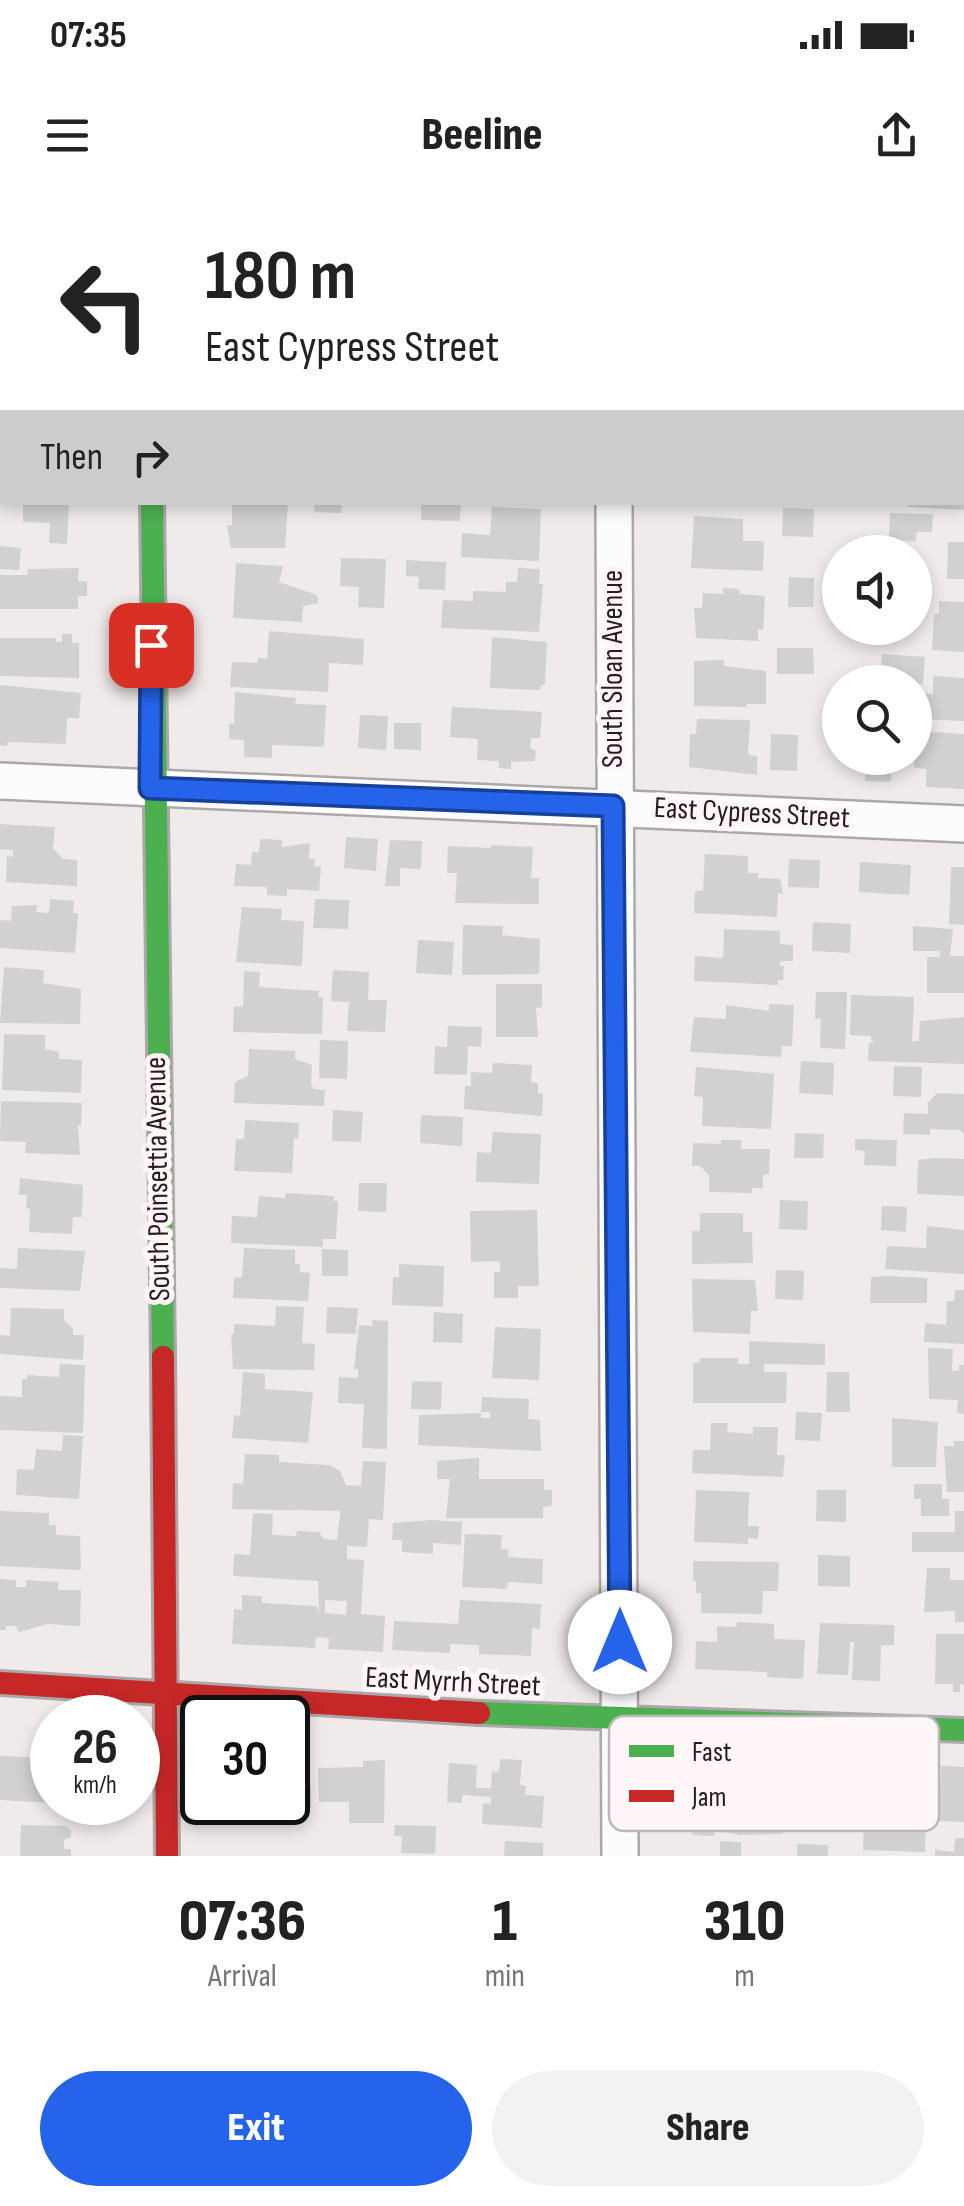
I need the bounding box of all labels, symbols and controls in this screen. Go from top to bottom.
text: 07:35 [50,13,127,58]
icon: menu [40,108,95,163]
text: Beeline [421,108,543,163]
icon: share [869,108,924,163]
text: 180 m [205,235,356,319]
icon: left [40,240,170,370]
text: East Cypress Street [205,320,499,375]
icon: right [123,430,178,485]
text: Then [40,435,103,480]
map controls [822,535,932,775]
button: sound [822,535,932,645]
street label: South Sloan Avenue [595,570,631,768]
pin [109,603,194,688]
icon: arrive [124,618,179,673]
button: search [822,665,932,775]
street label: East Cypress Street [653,790,851,836]
street label: South Poinsettia Avenue [138,1057,178,1301]
position arrow [568,1590,672,1694]
street label: East Myrrh Street [364,1659,542,1705]
speed limit sign: 30 [180,1695,310,1825]
legend [609,1716,939,1831]
text: 26 [72,1718,118,1778]
text: Fast [692,1736,731,1769]
text: km/h [73,1770,117,1801]
text: Jam [691,1781,727,1814]
text: 07:36 [179,1886,306,1958]
text: 1 [493,1886,517,1958]
text: 310 [704,1886,785,1958]
text: Arrival [208,1957,277,1996]
text: min [485,1957,525,1996]
text: m [734,1957,755,1996]
button: Exit [40,2071,472,2186]
button: Share [492,2071,924,2186]

